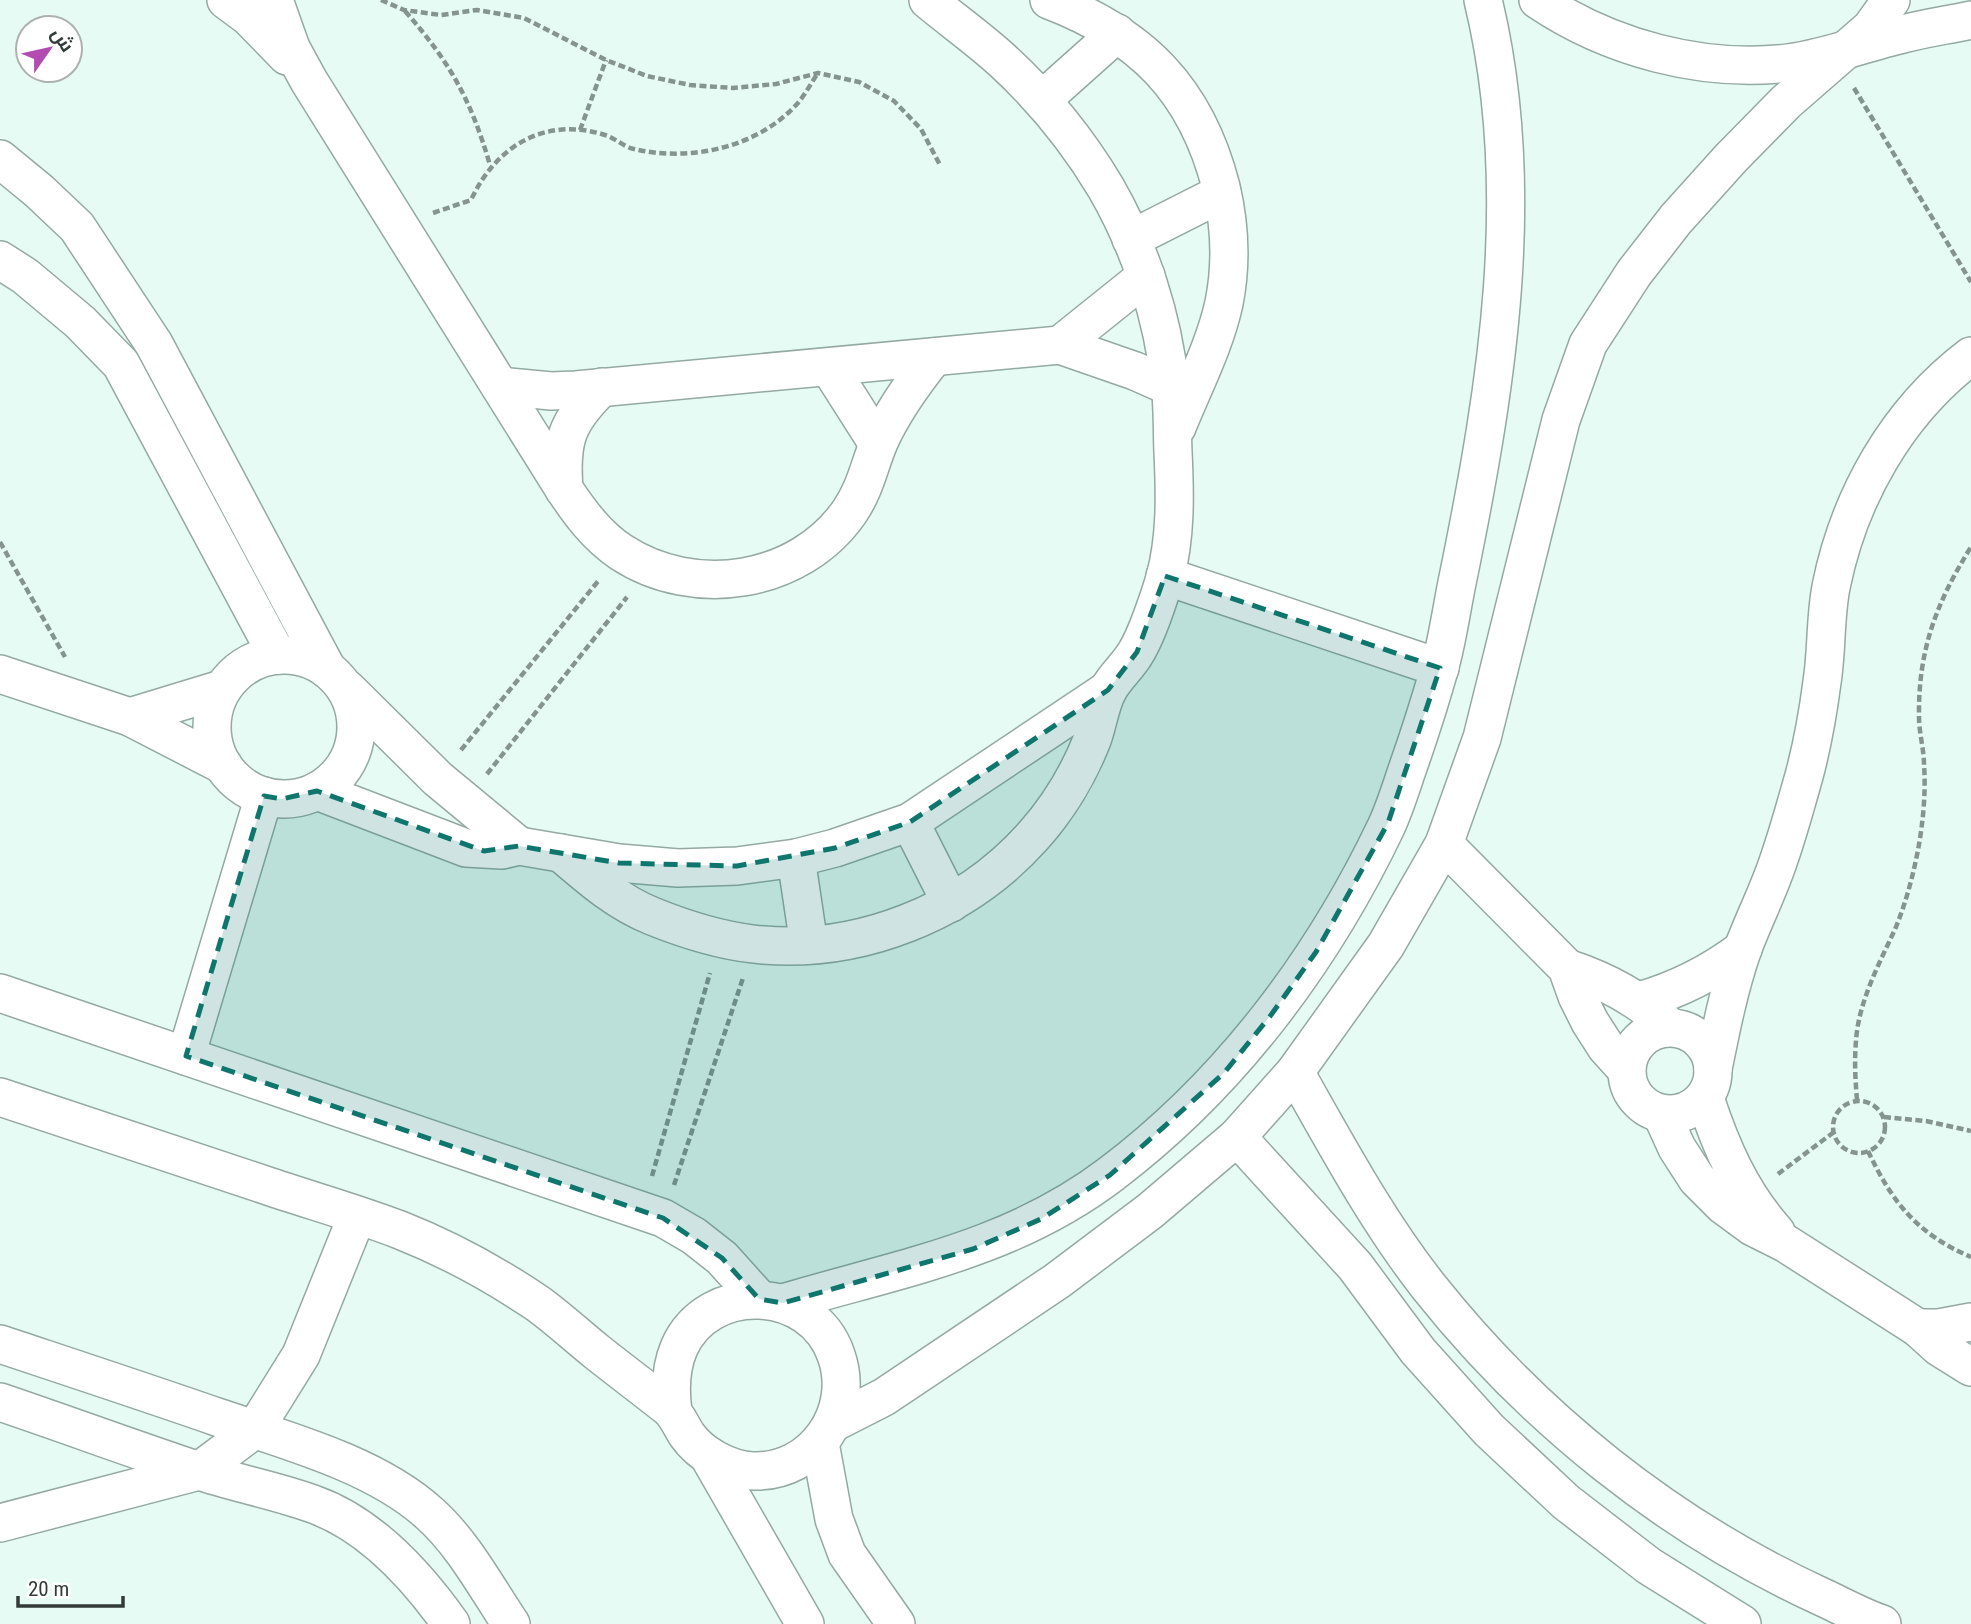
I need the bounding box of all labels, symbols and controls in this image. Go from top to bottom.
north arrow [14,14,84,84]
text: ش [46,23,79,56]
scale bar [18,1564,122,1608]
text: 20 m [28,1577,69,1601]

